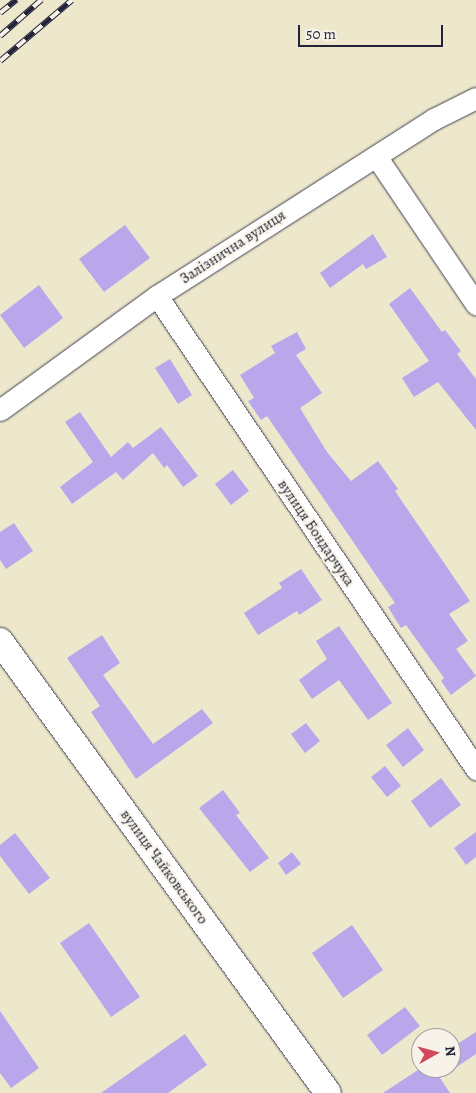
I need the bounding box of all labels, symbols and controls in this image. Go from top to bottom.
scale bar [301,15,446,47]
text: 50 m [306,24,336,44]
street label: Залізнична вулиця [177,206,289,288]
street label: вулиця Бондарчука [274,476,358,590]
street label: вулиця Чайковського [116,806,212,928]
north arrow [411,1028,461,1078]
text: N [440,1045,460,1057]

